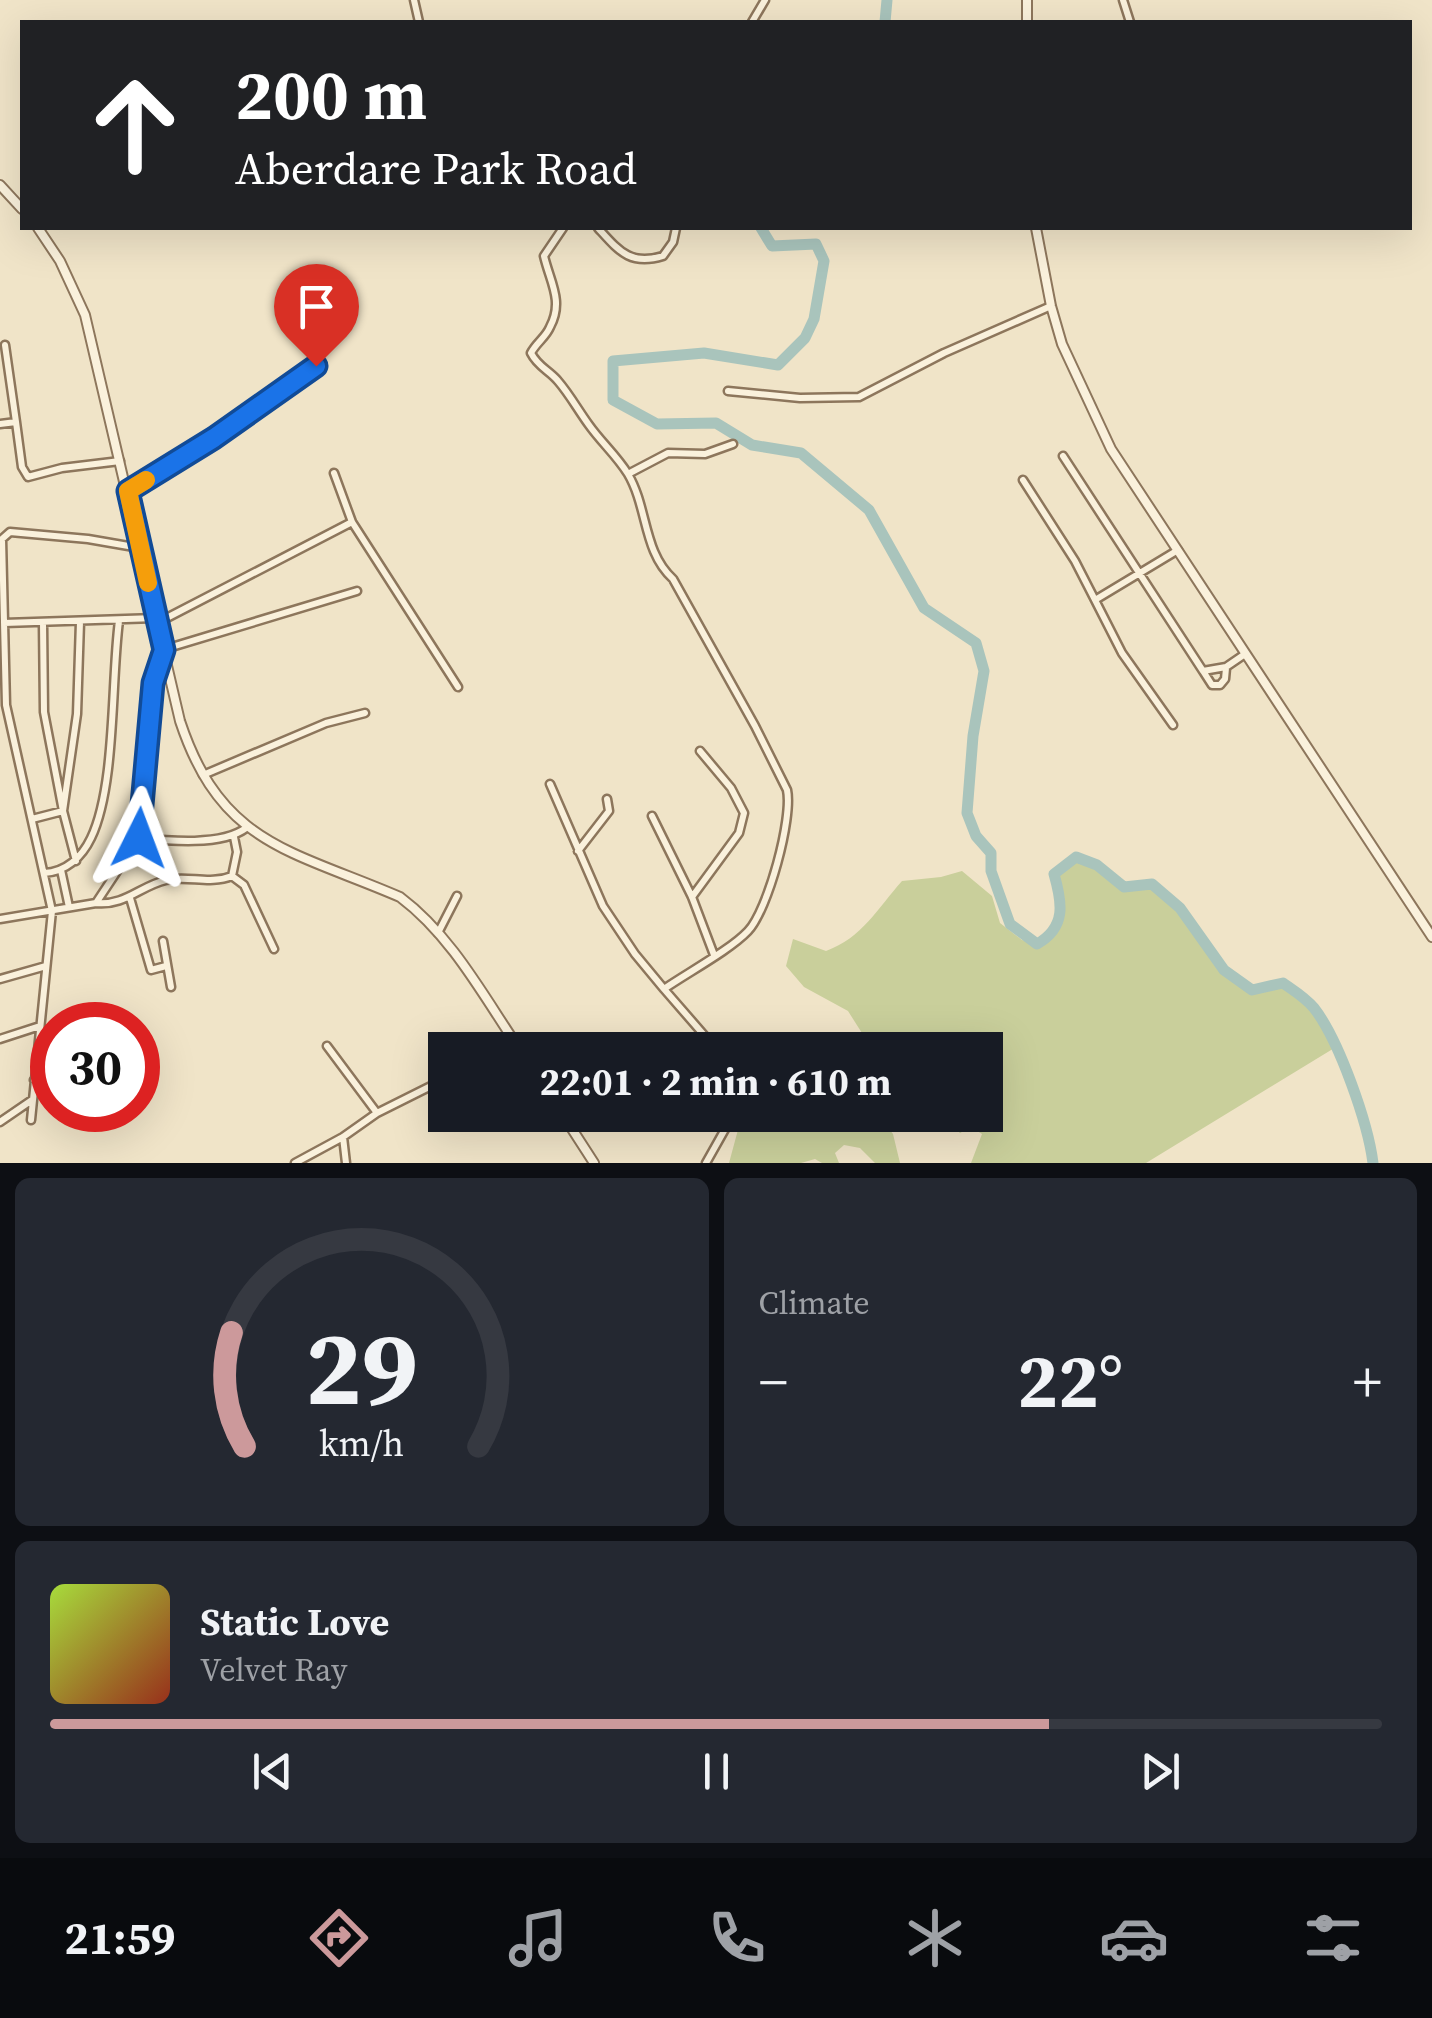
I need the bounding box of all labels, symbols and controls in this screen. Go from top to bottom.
text: 200 m [235,46,427,142]
icon: ahead [70,60,200,190]
text: Aberdare Park Road [235,137,637,199]
pin [274,264,359,367]
icon: arrive [289,279,344,334]
position arrow [87,786,191,890]
speed limit sign: 30 [30,1002,160,1132]
text: 22:01 · 2 min · 610 m [539,1056,892,1108]
text: Climate [759,1281,870,1325]
text: 29 [305,1296,418,1439]
text: 22° [1017,1329,1123,1432]
text: − [759,1344,788,1419]
text: + [1353,1344,1382,1419]
text: km/h [319,1419,404,1468]
text: Static Love [200,1596,389,1648]
text: Velvet Ray [200,1648,347,1692]
icon: previous [245,1744,300,1799]
icon: pause [689,1744,744,1799]
icon: next [1133,1744,1188,1799]
icon: directions [304,1903,374,1973]
icon: music [503,1903,573,1973]
icon: phone [702,1903,772,1973]
icon: climate [900,1903,970,1973]
icon: car [1099,1903,1169,1973]
icon: filters [1298,1903,1368,1973]
text: 21:59 [64,1907,175,1969]

